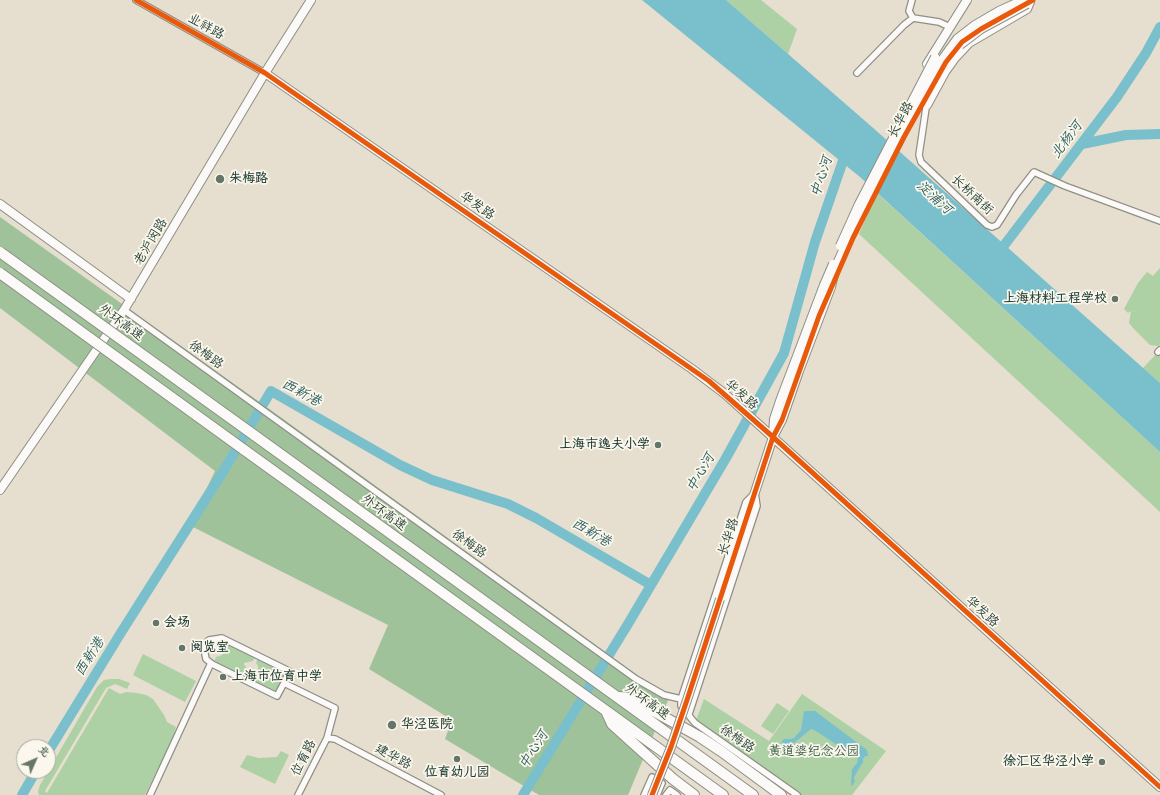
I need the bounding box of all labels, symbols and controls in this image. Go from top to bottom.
street label: 业祥路 [185,11,227,43]
street label: 长华路 [885,99,917,141]
water label: 北杨河 [1048,118,1086,162]
water label: 中心河 [808,154,836,200]
place label: 朱梅路 [229,171,268,187]
street label: 长桥南街 [948,172,996,218]
marker: 朱梅路 [214,173,226,185]
water label: 淀浦河 [913,178,955,218]
street label: 华发路 [457,188,497,224]
street label: 老沪闵路 [131,216,171,268]
place label: 上海材料工程学校 [1003,291,1107,307]
marker: 上海材料工程学校 [1110,294,1120,304]
street label: 外环高速 [95,301,147,345]
street label: 徐梅路 [186,337,226,373]
water label: 西新港 [279,376,323,410]
street label: 华发路 [721,376,761,414]
place label: 上海市逸夫小学 [559,437,650,453]
marker: 上海市逸夫小学 [653,440,663,450]
water label: 中心河 [683,451,719,495]
street label: 外环高速 [358,491,410,535]
water label: 西新港 [569,515,613,551]
street label: 长华路 [716,516,742,558]
street label: 徐梅路 [449,526,489,562]
street label: 华发路 [962,593,1002,631]
place label: 会场 [164,615,190,631]
marker: 会场 [151,618,161,628]
water label: 西新港 [72,635,108,679]
place label: 阅览室 [190,640,229,656]
marker: 阅览室 [177,643,187,653]
place label: 上海市位育中学 [231,669,322,685]
marker: 上海市位育中学 [218,672,228,682]
street label: 外环高速 [621,680,673,724]
place label: 华泾医院 [401,717,453,733]
marker: 华泾医院 [386,719,398,731]
street label: 徐梅路 [717,721,757,757]
water label: 中心河 [516,728,552,772]
street label: 位育路 [288,737,320,779]
north arrow [16,739,56,779]
text: 北 [34,740,55,761]
street label: 建华路 [372,741,414,773]
park label: 黄道婆纪念公园 [769,744,859,760]
marker: 位育幼儿园 [452,754,462,764]
place label: 徐汇区华泾小学 [1003,754,1094,770]
marker: 徐汇区华泾小学 [1097,757,1107,767]
place label: 位育幼儿园 [425,765,489,781]

